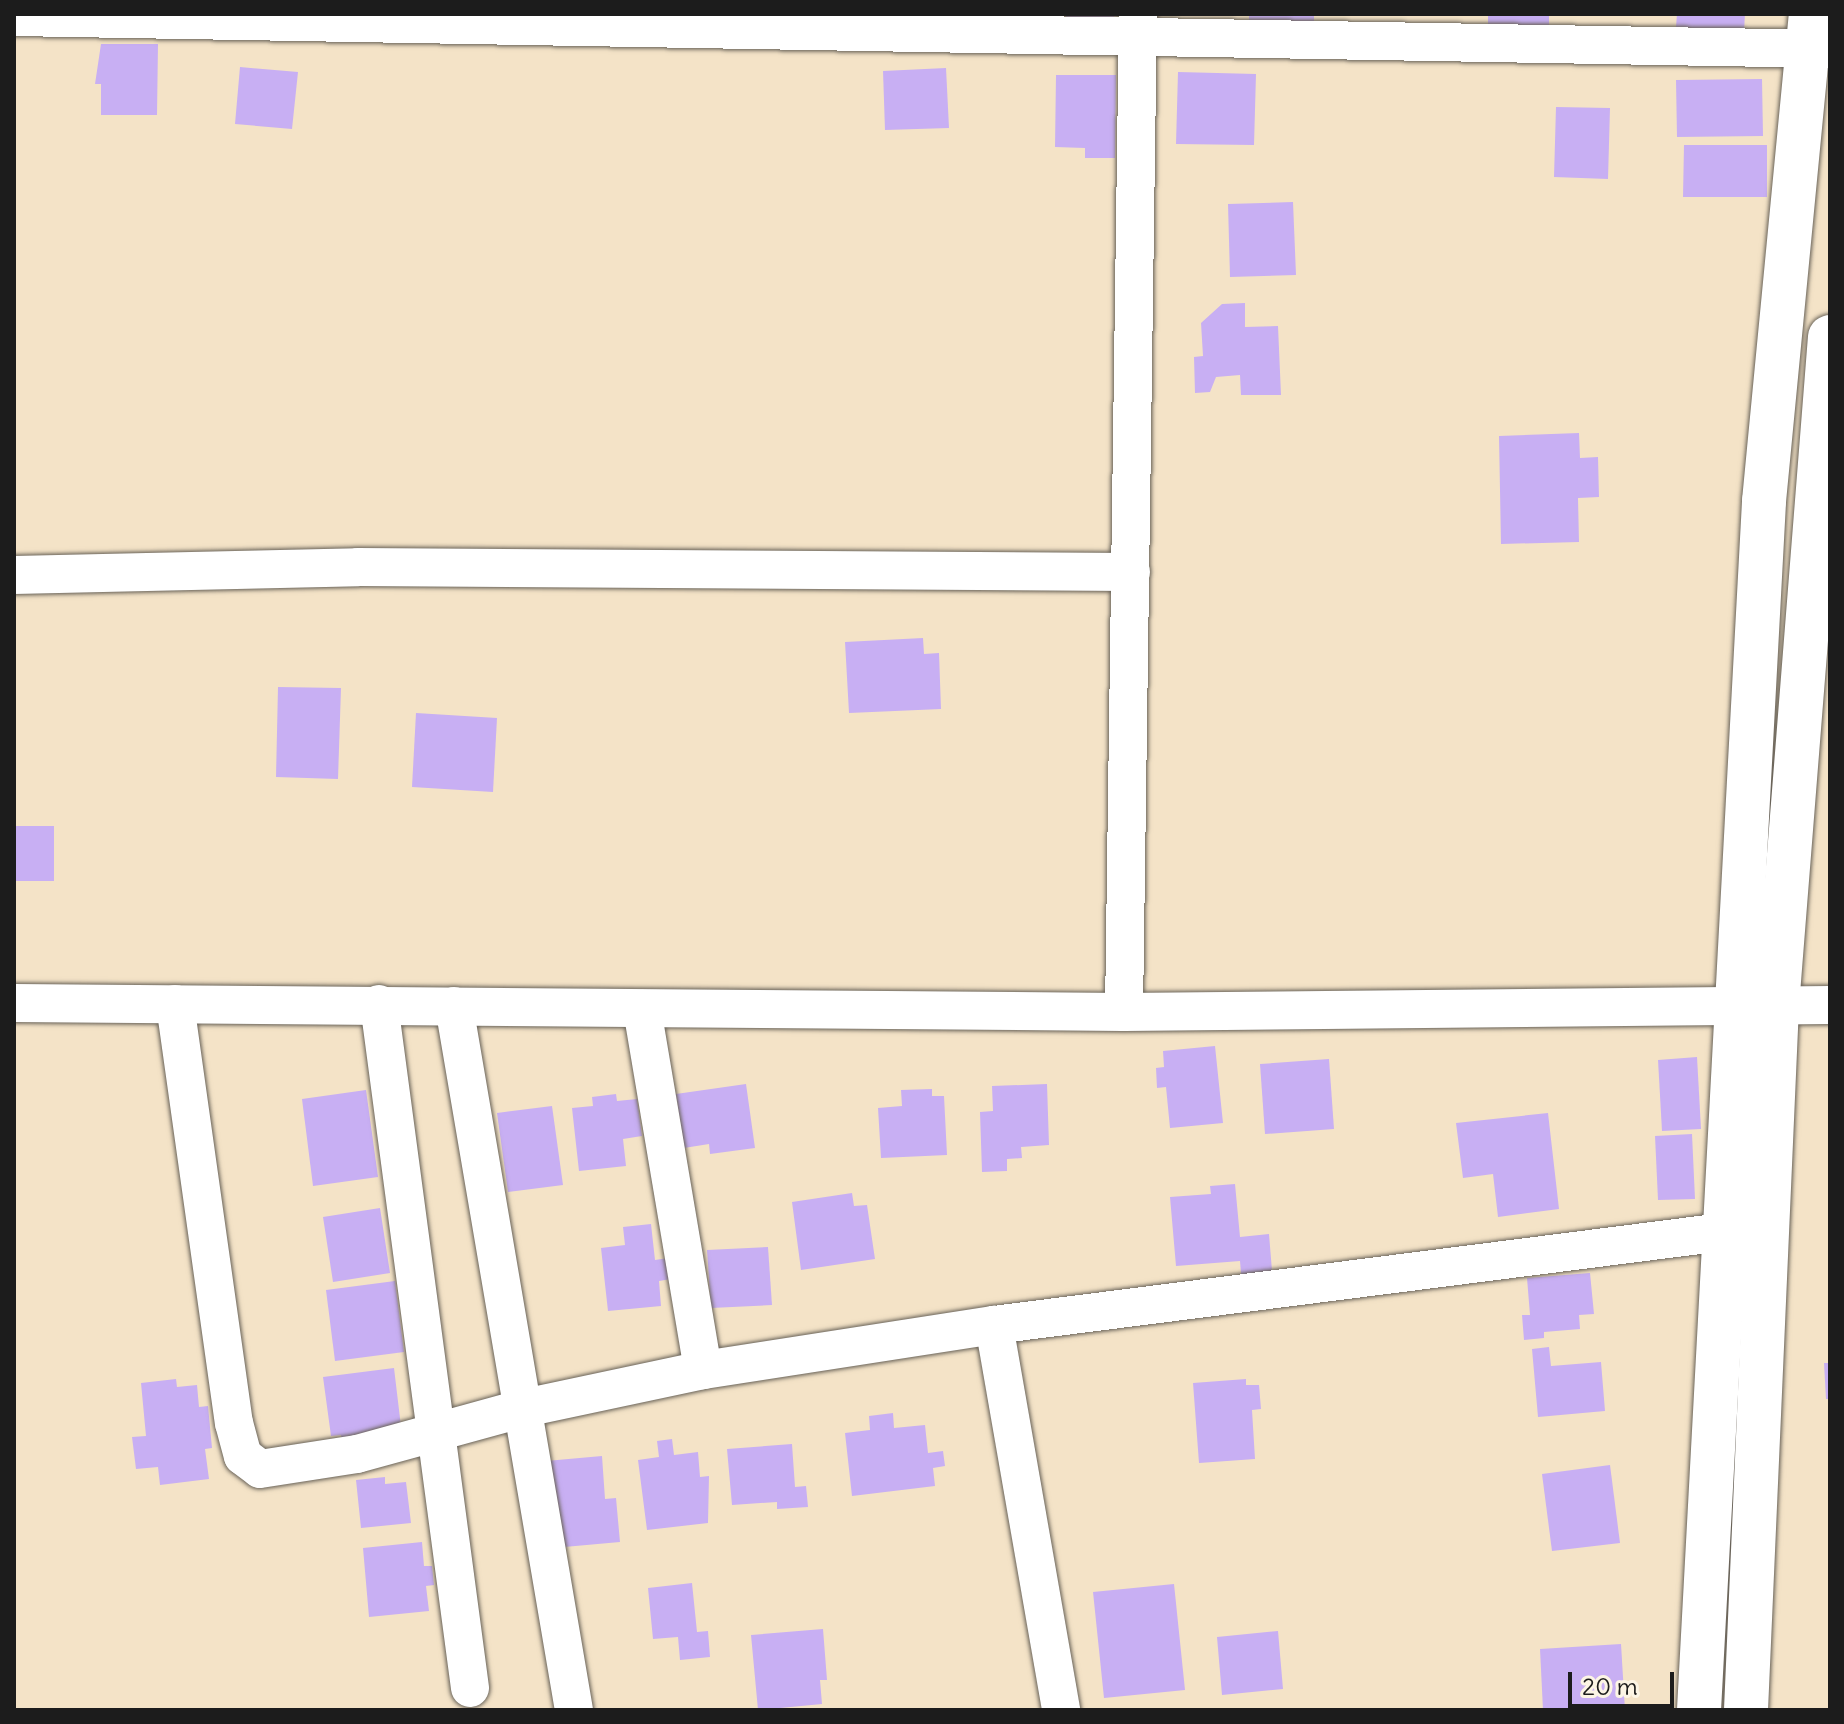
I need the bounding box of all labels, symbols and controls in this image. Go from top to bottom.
scale bar [1572,1656,1678,1706]
text: 20 m [1582,1671,1638,1701]

